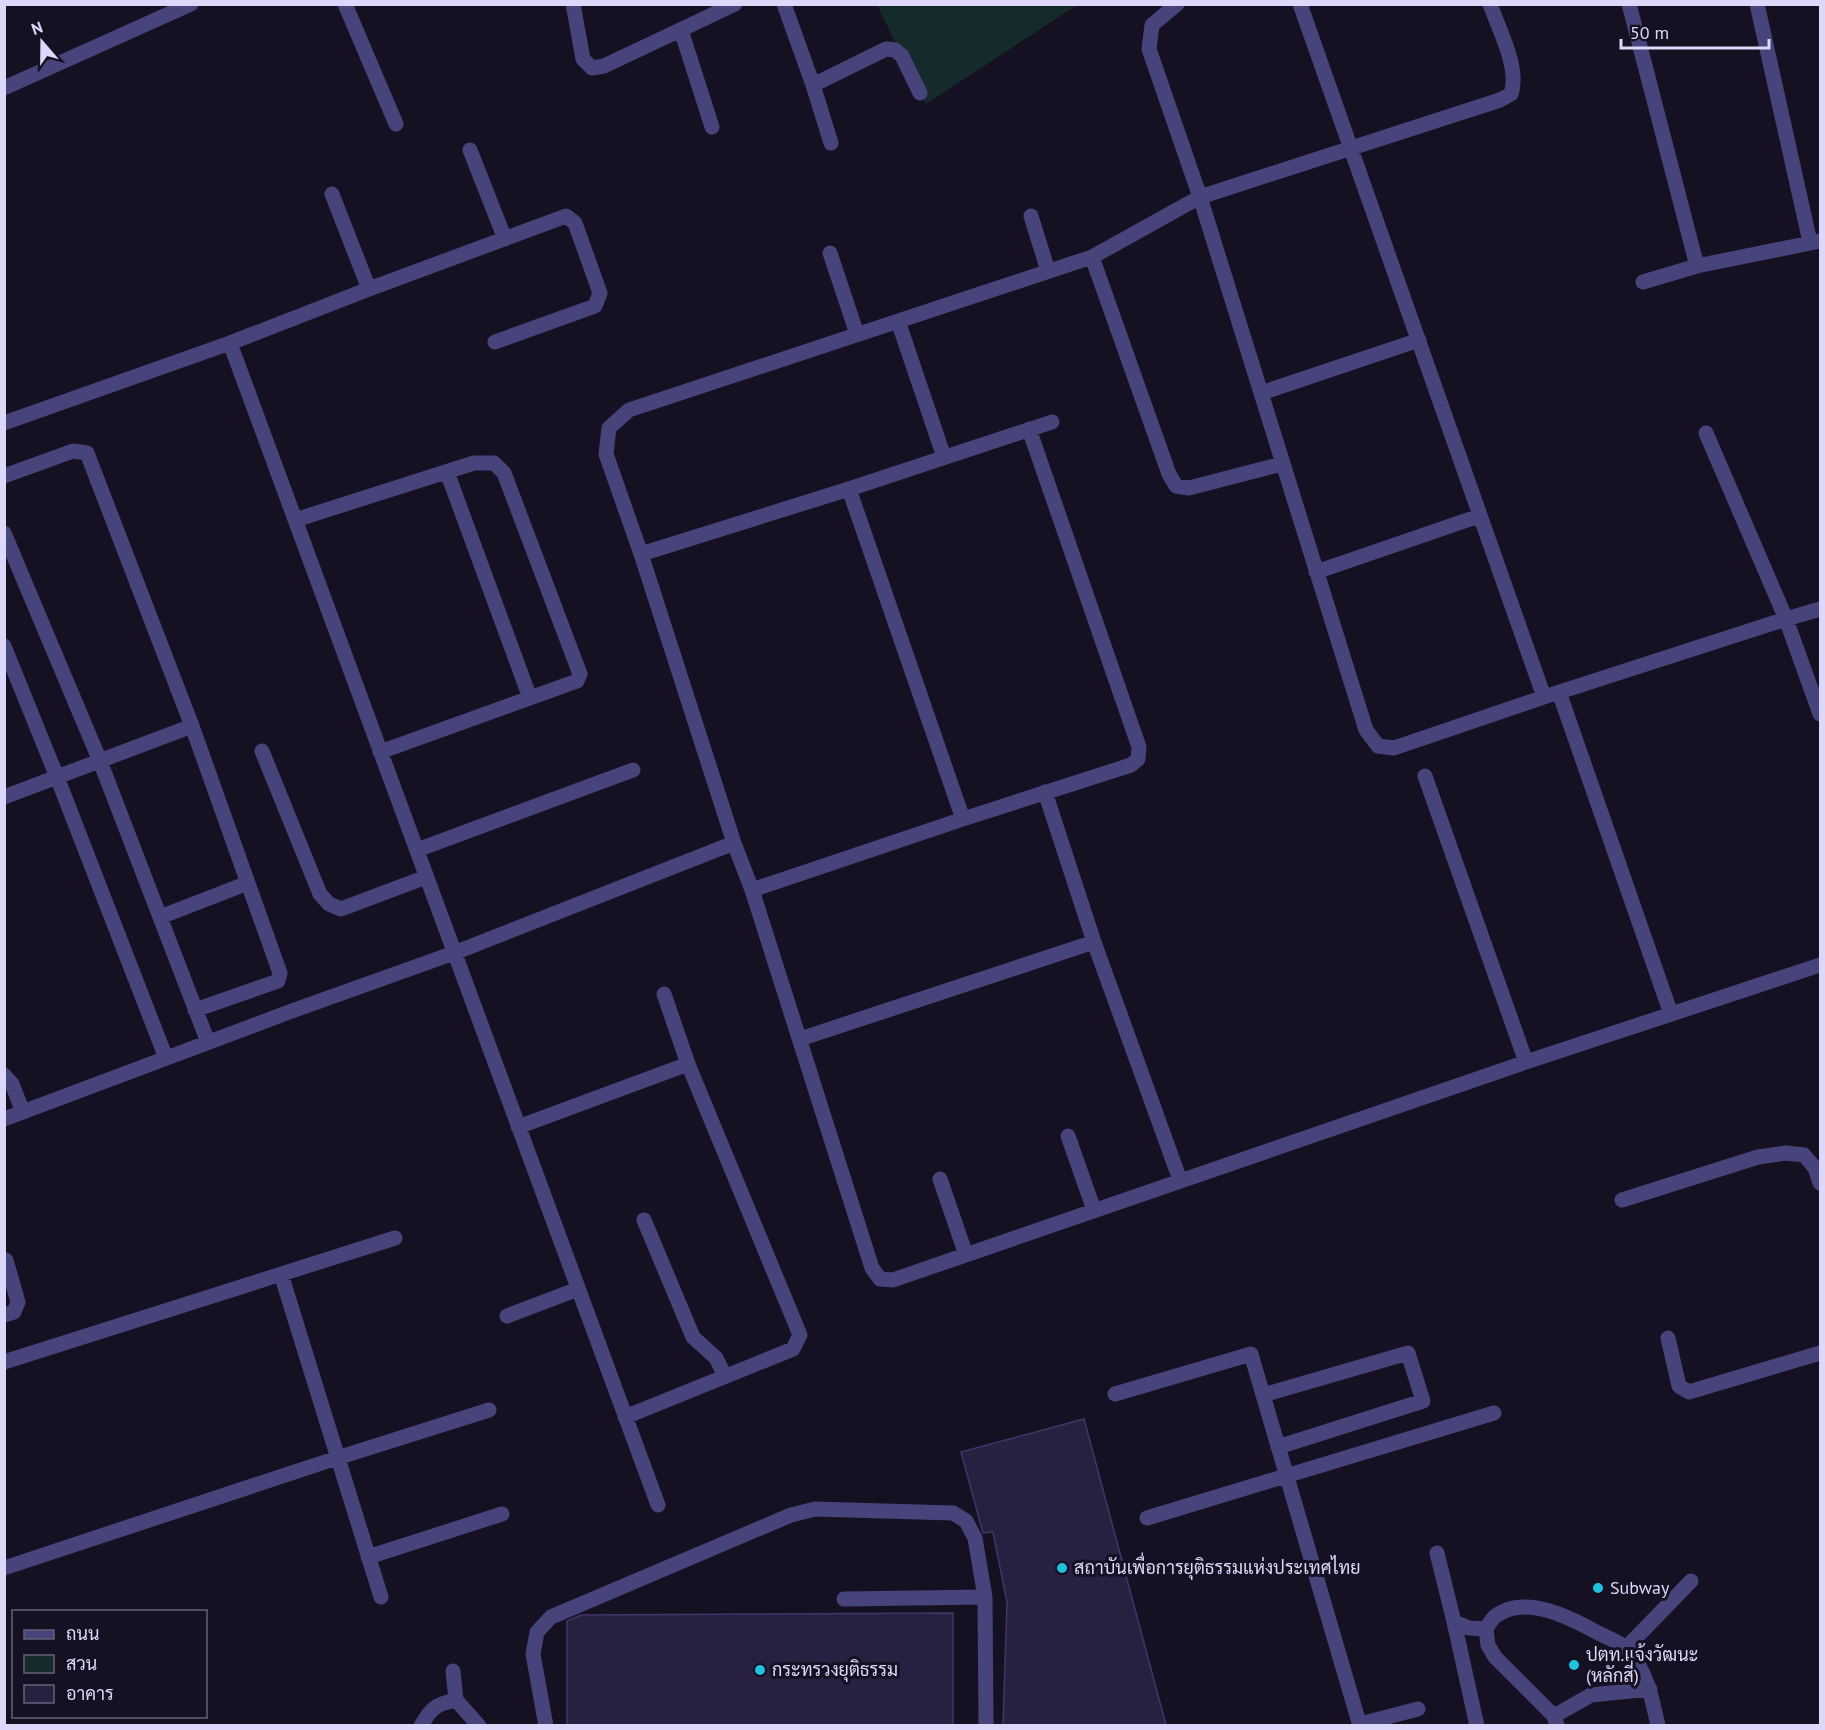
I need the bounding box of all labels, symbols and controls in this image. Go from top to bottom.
north arrow [12,12,72,72]
scale bar [1621,12,1770,50]
text: N [29,17,45,39]
text: 50 m [1630,21,1669,44]
place label: สถาบันเพื่อการยุติธรรมแห่งประเทศไทย [1074,1552,1361,1580]
marker: สถาบันเพื่อการยุติธรรมแห่งประเทศไทย [1055,1561,1069,1575]
place label: Subway [1610,1576,1670,1599]
marker: Subway [1591,1581,1605,1595]
legend [12,1610,207,1718]
text: ถนน [66,1622,99,1645]
place label: ปตท.แจ้งวัฒนะ (หลักสี่) [1586,1643,1698,1687]
text: สวน [66,1652,97,1675]
place label: กระทรวงยุติธรรม [772,1658,898,1682]
marker: ปตท.แจ้งวัฒนะ (หลักสี่) [1567,1658,1581,1672]
marker: กระทรวงยุติธรรม [753,1663,767,1677]
text: อาคาร [66,1682,114,1705]

